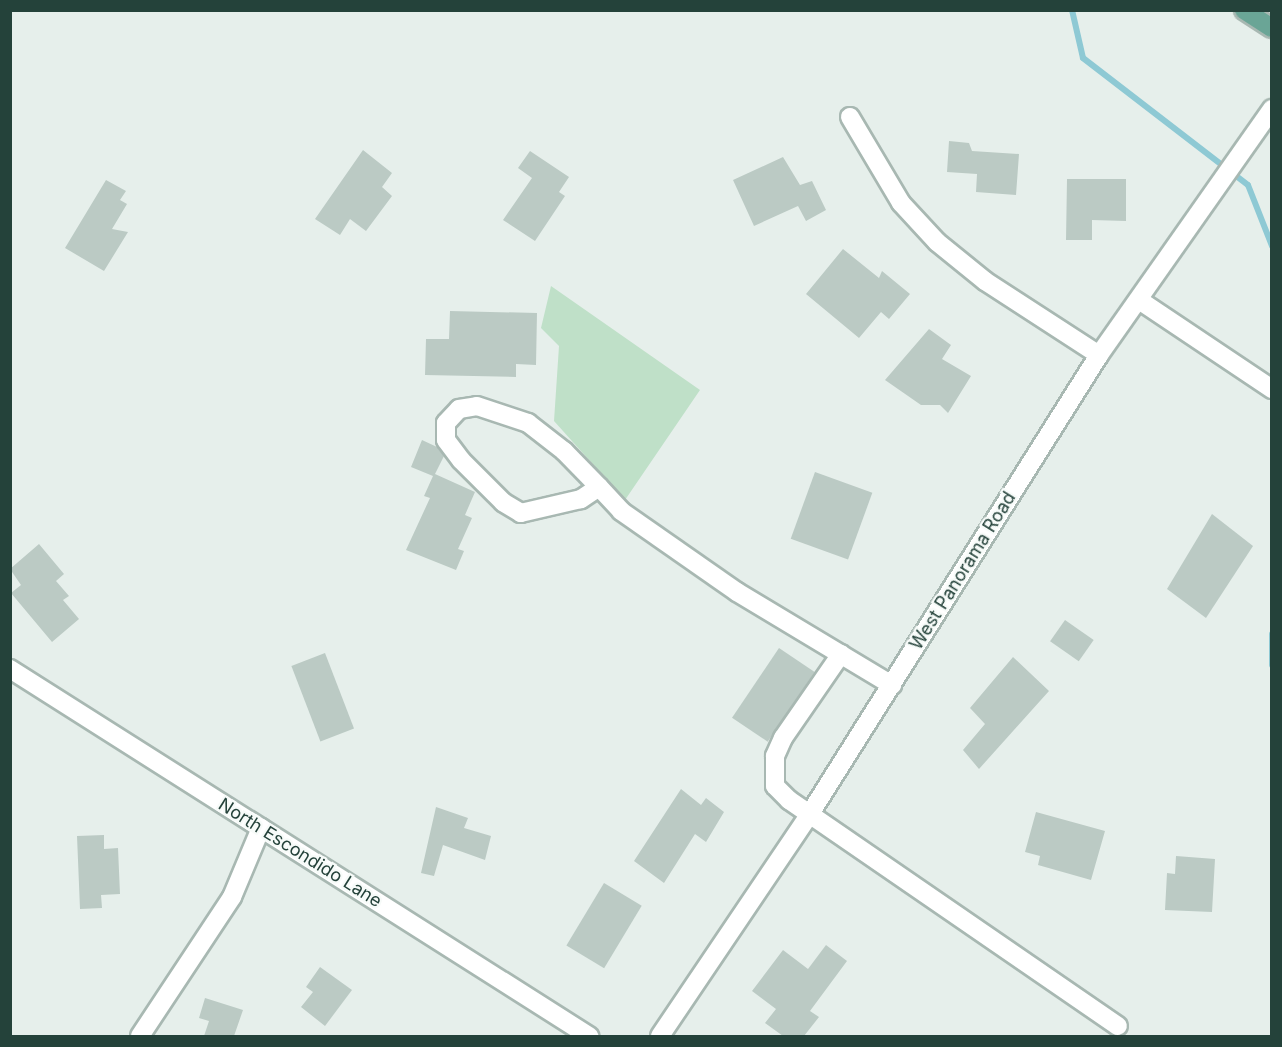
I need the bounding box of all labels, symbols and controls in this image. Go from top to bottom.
street label: West Panorama Road [906,488,1020,654]
street label: North Escondido Lane [214,794,386,912]

